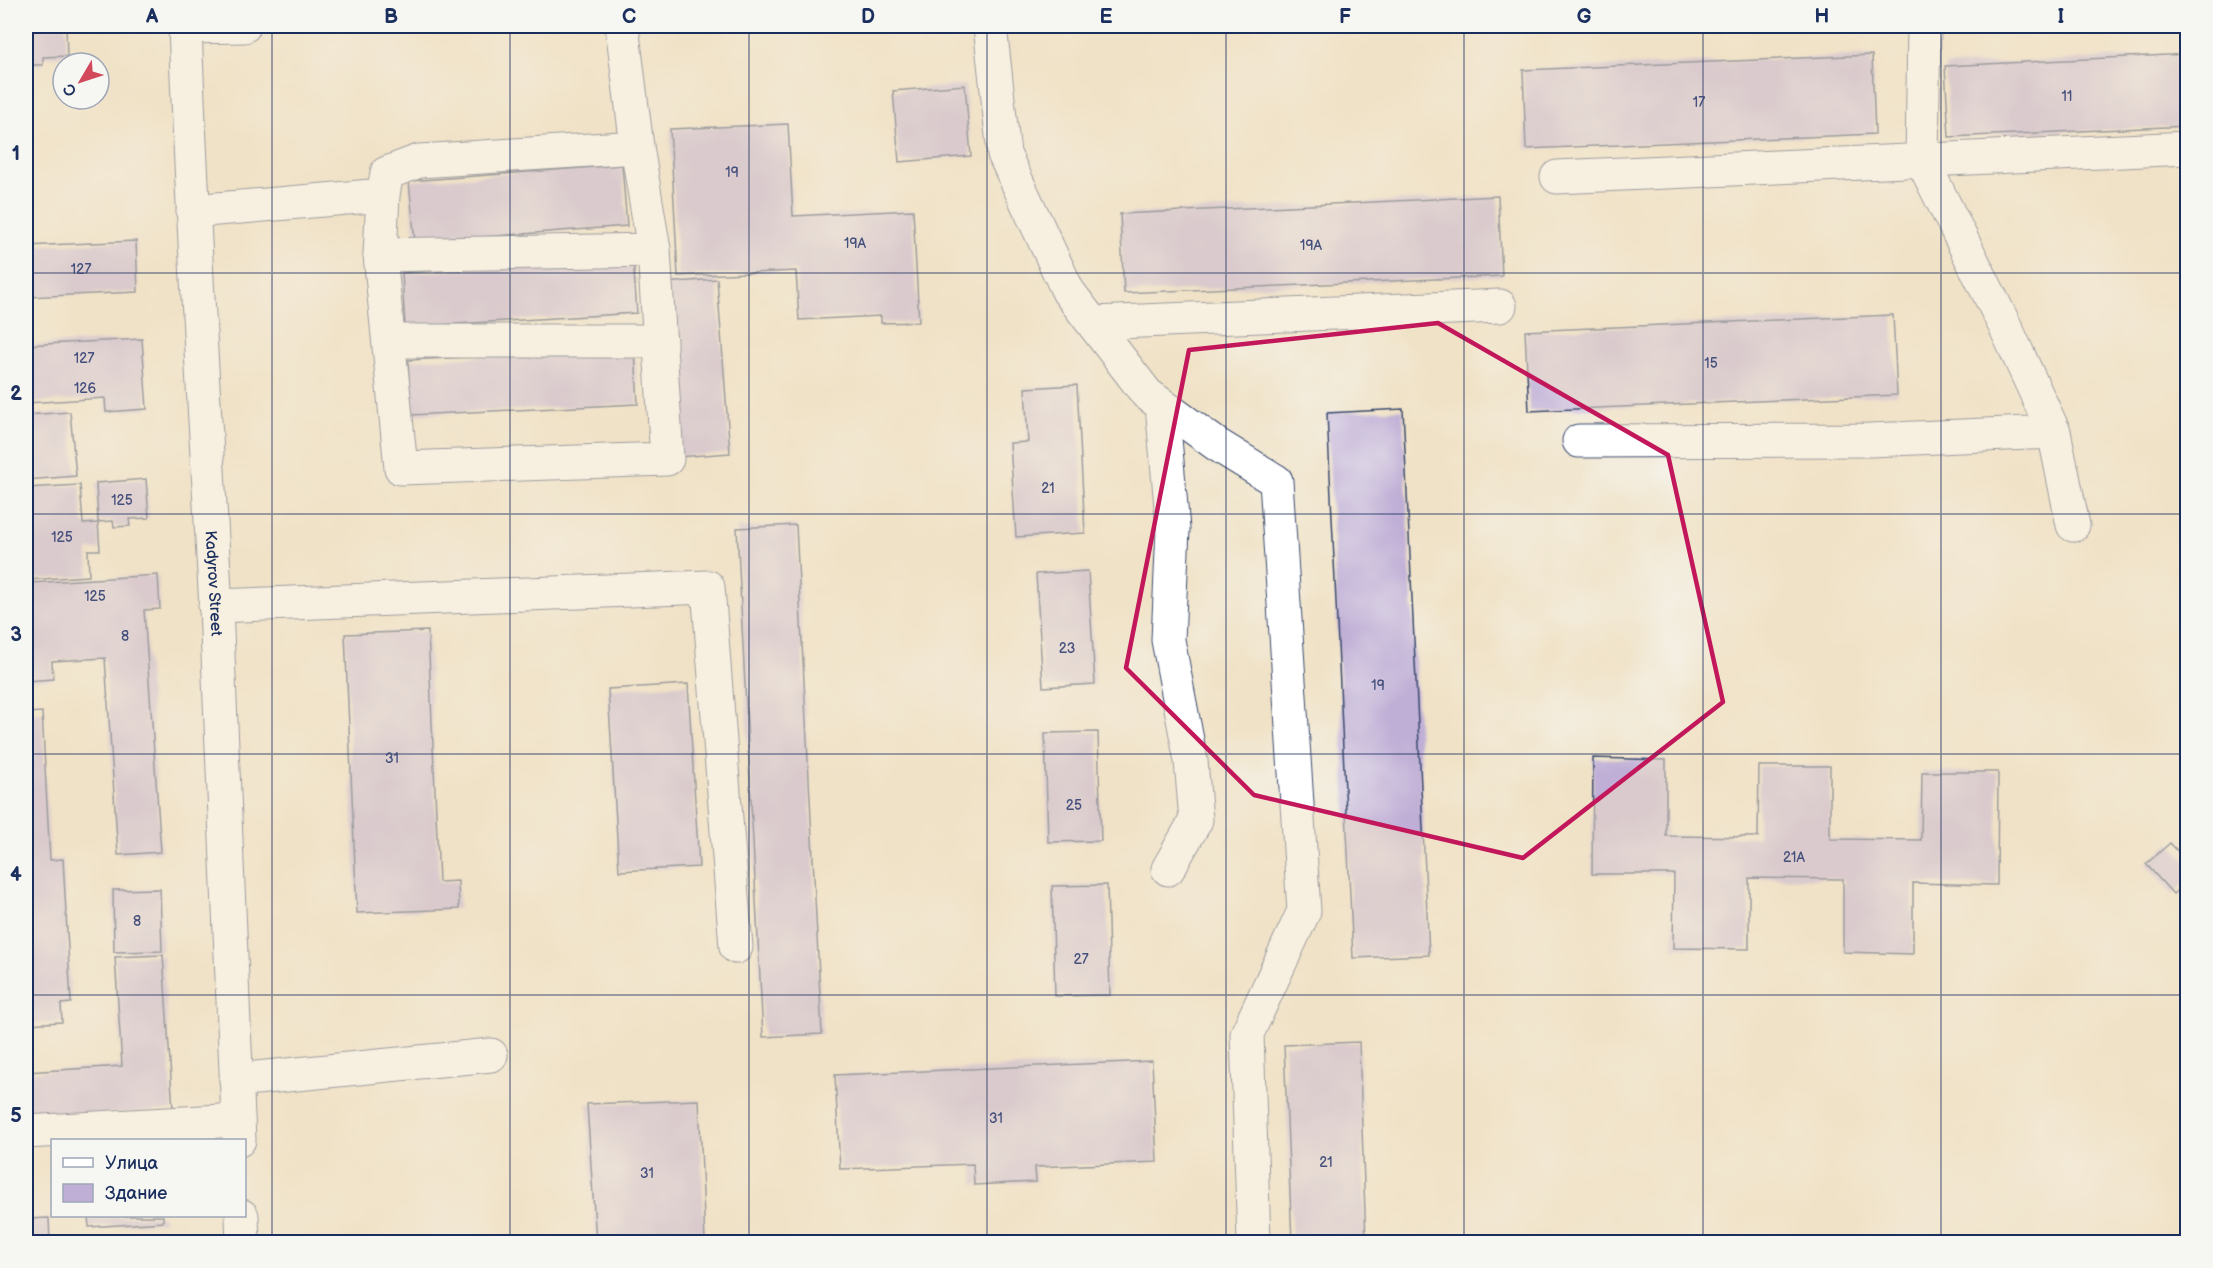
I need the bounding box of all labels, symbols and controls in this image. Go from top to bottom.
text: A [145,5,159,29]
text: B [384,5,398,29]
text: C [622,5,636,29]
text: D [861,5,875,29]
text: E [1100,5,1113,29]
text: F [1339,5,1351,29]
text: G [1577,5,1592,29]
text: H [1815,5,1829,29]
text: I [2058,5,2064,29]
north arrow [51,51,111,111]
text: С [60,79,81,100]
house number: 11 [2062,88,2072,105]
house number: 17 [1693,94,1705,111]
text: 1 [12,142,20,166]
house number: 19 [725,164,739,181]
house number: 19А [844,235,867,252]
house number: 19А [1300,237,1323,254]
house number: 127 [71,261,91,278]
house number: 127 [74,350,94,367]
house number: 15 [1704,355,1718,372]
house number: 126 [74,380,97,397]
text: 2 [10,382,22,406]
house number: 21 [1041,480,1055,497]
house number: 125 [111,492,133,509]
house number: 125 [51,529,73,546]
street label: Kadyrov Street [201,530,225,637]
house number: 125 [84,588,106,605]
text: 3 [10,623,22,647]
house number: 8 [121,628,129,645]
house number: 23 [1059,640,1075,657]
house number: 19 [1371,677,1385,694]
house number: 31 [385,750,399,767]
house number: 25 [1066,797,1082,814]
house number: 21А [1783,849,1805,866]
text: 4 [10,863,22,887]
house number: 8 [133,913,141,930]
house number: 27 [1073,951,1089,968]
text: 5 [10,1104,22,1128]
house number: 31 [989,1110,1003,1127]
legend [51,1139,246,1217]
text: Улица [105,1153,159,1174]
house number: 21 [1319,1154,1333,1171]
house number: 31 [640,1165,654,1182]
text: Здание [105,1183,167,1204]

